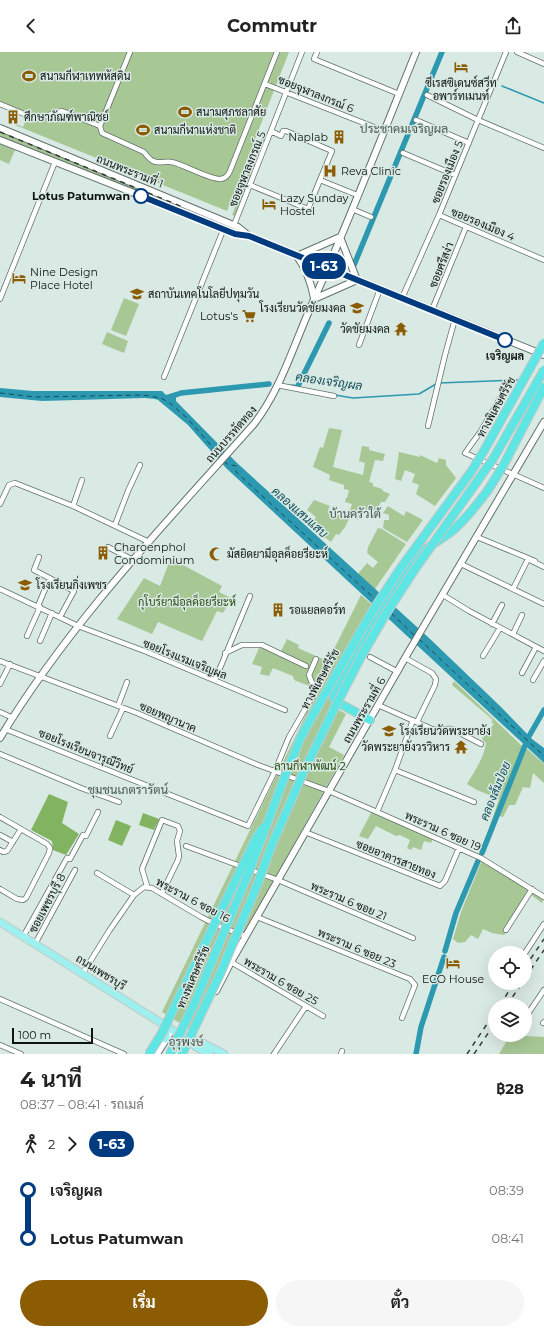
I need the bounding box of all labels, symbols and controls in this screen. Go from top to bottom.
icon: back [20,15,42,37]
text: Commutr [227,15,317,37]
icon: share [502,15,524,37]
hotel icon: ซีเรสซิเดนซ์สวีท อพาร์ทเมนท์ [453,59,469,75]
sports icon: สนามกีฬาเทพหัสดิน [21,68,37,84]
place label: สนามกีฬาเทพหัสดิน [40,68,131,83]
street label: ซอยจุฬาลงกรณ์ 6 [275,71,357,118]
place label: ซีเรสซิเดนซ์สวีท อพาร์ทเมนท์ [425,75,497,103]
sports icon: สนามศุภชลาศัย [177,104,193,120]
place label: สนามศุภชลาศัย [196,105,266,121]
building icon: ศึกษาภัณฑ์พาณิชย์ [5,109,21,125]
place label: ศึกษาภัณฑ์พาณิชย์ [24,109,109,124]
district label: ประชาคมเจริญผล [360,121,448,136]
sports icon: สนามกีฬาแห่งชาติ [135,122,151,138]
place label: สนามกีฬาแห่งชาติ [154,122,236,137]
street label: ซอยจุฬาลงกรณ์ 5 [225,129,270,210]
building icon: Naplab [331,129,347,145]
place label: Naplab [288,130,328,144]
street label: ซอยรองเมือง 5 [428,138,466,206]
street label: ถนนพระรามที่ 1 [94,147,167,191]
hospital icon: Reva Clinic [322,163,338,179]
place label: Reva Clinic [341,164,401,178]
marker: Lotus Patumwan [133,188,149,204]
place label: Lotus Patumwan [32,189,130,203]
place label: Lazy Sunday Hostel [280,191,349,218]
hotel icon: Lazy Sunday Hostel [261,196,277,212]
street label: ซอยรองเมือง 4 [449,204,518,244]
street label: ซอยศรีสง่า [425,240,457,290]
line badge: 1-63 [296,253,352,279]
text: 1-63 [310,257,338,275]
place label: Nine Design Place Hotel [30,265,98,292]
hotel icon: Nine Design Place Hotel [11,270,27,286]
school or university icon: สถาบันเทคโนโลยีปทุมวัน [129,286,145,302]
place label: สถาบันเทคโนโลยีปทุมวัน [148,286,259,303]
place label: โรงเรียนวัดชัยมงคล [259,300,346,315]
school or university icon: โรงเรียนวัดชัยมงคล [349,300,365,316]
supermarket icon: Lotus's [241,308,257,324]
place label: Lotus's [200,309,239,323]
temple icon: วัดชัยมงคล [393,321,409,337]
place label: วัดชัยมงคล [340,322,390,336]
marker: เจริญผล [497,332,513,348]
place label: เจริญผล [486,349,524,363]
water label: คลองเจริญผล [295,369,363,393]
street label: ทางพิเศษศรีรัช [473,374,518,440]
street label: ถนนบรรทัดทอง [203,403,259,465]
water label: คลองแสนแสบ [269,483,331,541]
district label: บ้านครัวใต้ [329,506,382,521]
place label: Charoenphol Condominium [114,540,194,567]
building icon: Charoenphol Condominium [95,545,111,561]
place label: มัสยิดยามีอุลค็อยรียะห์ [227,545,328,563]
mosque icon: มัสยิดยามีอุลค็อยรียะห์ [208,546,224,562]
place label: โรงเรียนกิ่งเพชร [35,575,107,592]
school or university icon: โรงเรียนกิ่งเพชร [17,577,33,593]
park label: กุโบร์ยามีอุลค็อยรียะห์ [138,593,236,611]
building icon: รอแยลคอร์ท [270,602,286,618]
place label: รอแยลคอร์ท [289,602,345,617]
street label: ซอยโรงแรมเจริญผล [141,635,230,682]
street label: ทางพิเศษศรีรัช [297,646,342,712]
street label: ถนนพระรามที่ 6 [336,672,389,745]
street label: ซอยพญานาค [137,699,199,735]
school or university icon: โรงเรียนวัดพระยายัง [381,723,397,739]
place label: โรงเรียนวัดพระยายัง [399,723,491,738]
street label: ซอยโรงเรียนจารุณีวิทย์ [36,725,136,778]
temple icon: วัดพระยายังวรวิหาร [453,739,469,755]
place label: วัดพระยายังวรวิหาร [362,740,450,754]
park label: ลานกีฬาพัฒน์ 2 [274,758,346,773]
water label: คลองส้มป่อย [476,759,514,823]
district label: ชุมชนเภตรารัตน์ [88,782,169,799]
street label: พระราม 6 ซอย 19 [403,808,484,854]
street label: ซอยอาคารสายทอง [354,837,438,881]
street label: ซอยเพชรบุรี 8 [25,870,70,936]
street label: พระราม 6 ซอย 16 [153,875,233,926]
street label: พระราม 6 ซอย 21 [309,879,389,923]
street label: พระราม 6 ซอย 23 [316,925,398,971]
street label: ทางพิเศษศรีรัช [173,943,213,1011]
map controls [488,946,532,1042]
button: locate [488,946,532,990]
street label: ถนนเพชรบุรี [72,950,129,995]
street label: พระราม 6 ซอย 25 [241,954,321,1008]
hotel icon: ECO House [445,955,461,971]
place label: ECO House [422,972,484,986]
button: layers [488,998,532,1042]
scale bar [12,1026,93,1045]
text: 100 m [18,1028,51,1042]
district label: อุรุพงษ์ [168,1034,204,1051]
text: 4 นาที [20,1066,82,1093]
text: ฿28 [496,1079,524,1098]
text: 08:37 – 08:41 · รถเมล์ [20,1096,144,1112]
icon: walk [20,1133,42,1155]
icon: forward [61,1133,83,1155]
text: 1-63 [97,1135,126,1153]
text: 2 [48,1136,55,1152]
text: เจริญผล [50,1181,102,1200]
text: 08:39 [489,1182,524,1198]
text: Lotus Patumwan [50,1229,184,1248]
text: 08:41 [491,1230,524,1246]
button: เริ่ม [20,1280,268,1326]
button: ตั๋ว [276,1280,524,1326]

